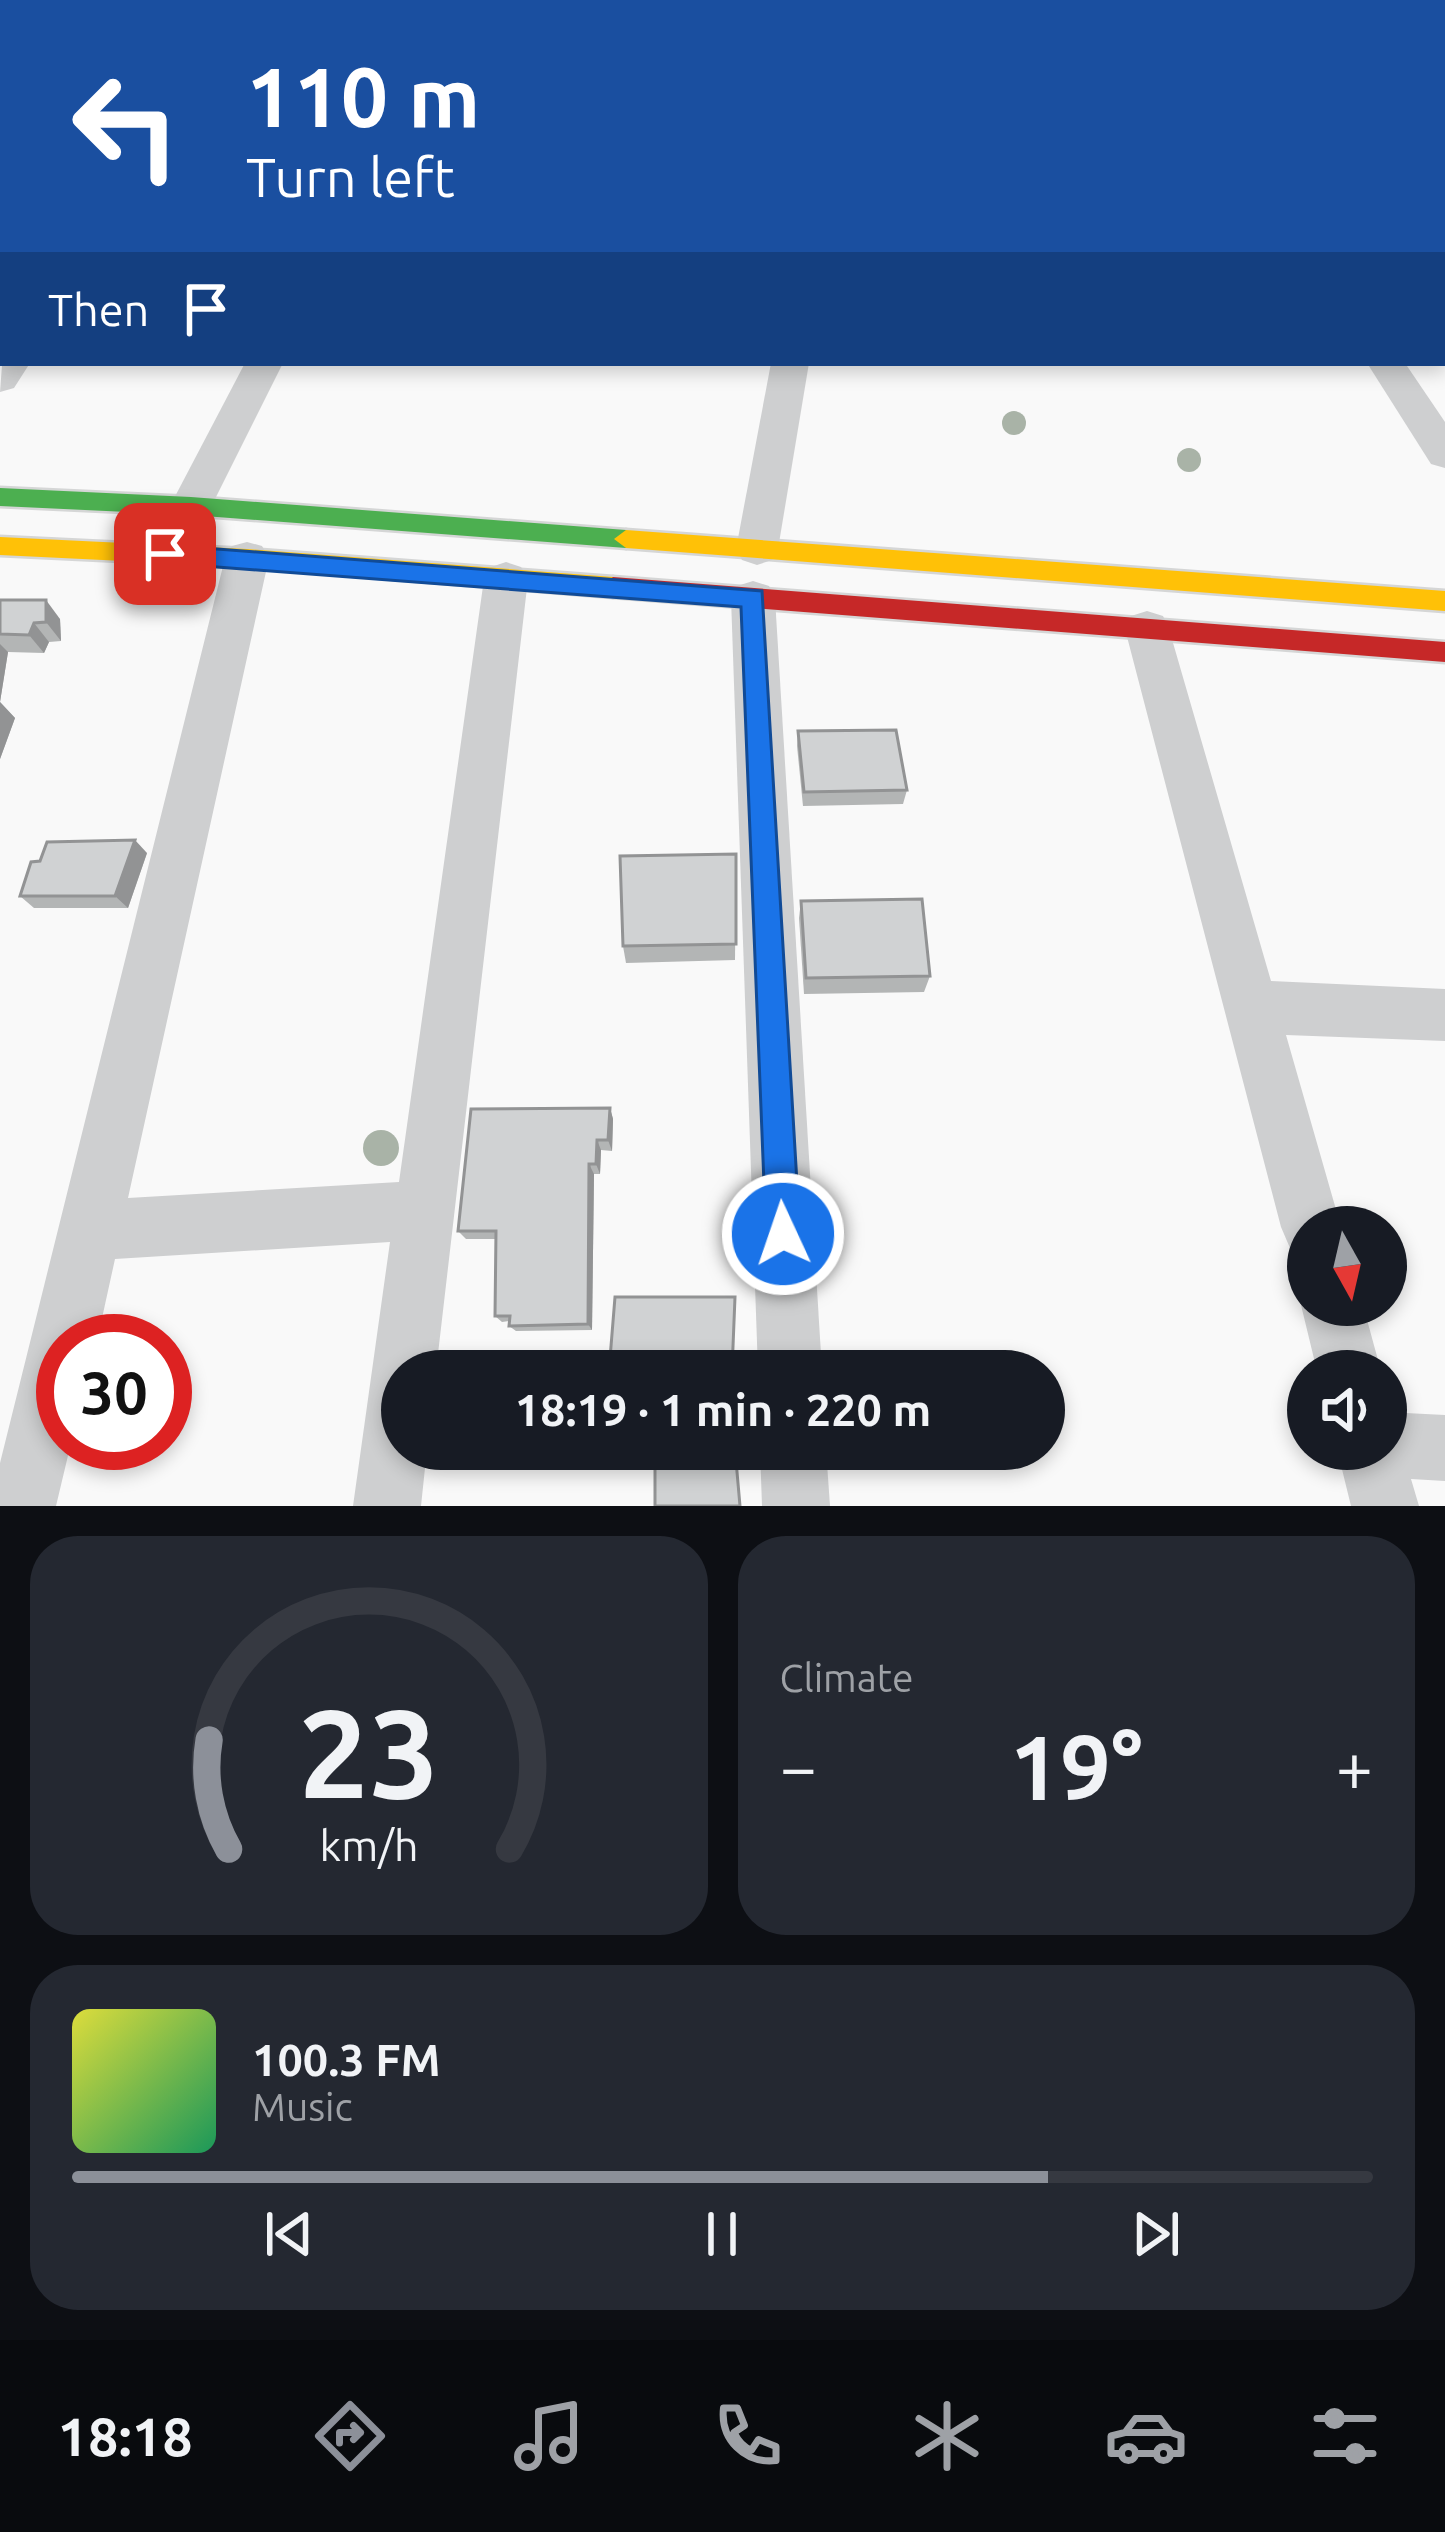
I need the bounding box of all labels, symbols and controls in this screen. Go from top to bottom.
icon: left [48,48,204,204]
text: 110 m [246,49,480,143]
text: Turn left [246,147,455,207]
icon: arrive [173,276,239,342]
text: Then [48,284,149,335]
pin [114,503,216,605]
icon: arrive [132,521,198,587]
position arrow [720,1171,846,1297]
north arrow [1287,1206,1407,1326]
map controls [1287,1206,1407,1470]
speed limit sign: 30 [36,1314,192,1470]
button: sound [1287,1350,1407,1470]
text: 18:19 · 1 min · 220 m [515,1384,931,1435]
text: Climate [780,1656,914,1699]
text: 23 [298,1682,439,1822]
text: 19° [1010,1716,1143,1817]
text: − [780,1729,817,1803]
text: + [1336,1729,1373,1803]
text: km/h [319,1820,418,1868]
text: 100.3 FM [252,2034,441,2085]
text: Music [252,2085,353,2128]
icon: previous [256,2201,322,2267]
icon: pause [689,2201,755,2267]
icon: next [1123,2201,1189,2267]
icon: directions [308,2394,392,2478]
icon: music [507,2394,591,2478]
icon: phone [706,2394,790,2478]
icon: climate [905,2394,989,2478]
icon: car [1104,2394,1188,2478]
icon: filters [1303,2394,1387,2478]
text: 18:18 [58,2406,193,2466]

